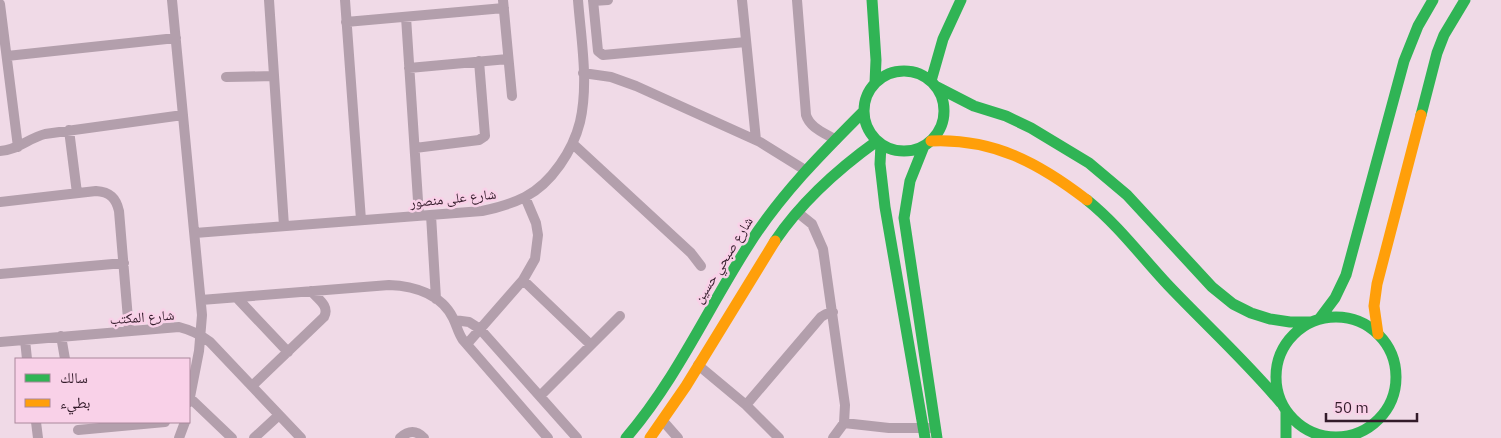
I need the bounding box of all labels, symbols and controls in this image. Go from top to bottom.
street label: شارع على منصور [408,185,497,213]
street label: شارع صبحي حسين [689,213,759,308]
street label: شارع المكتب [109,306,175,329]
legend [15,358,190,423]
text: سالك [60,368,88,387]
scale bar [1326,390,1417,422]
text: بطيء [60,393,90,415]
text: 50 m [1334,398,1369,417]

